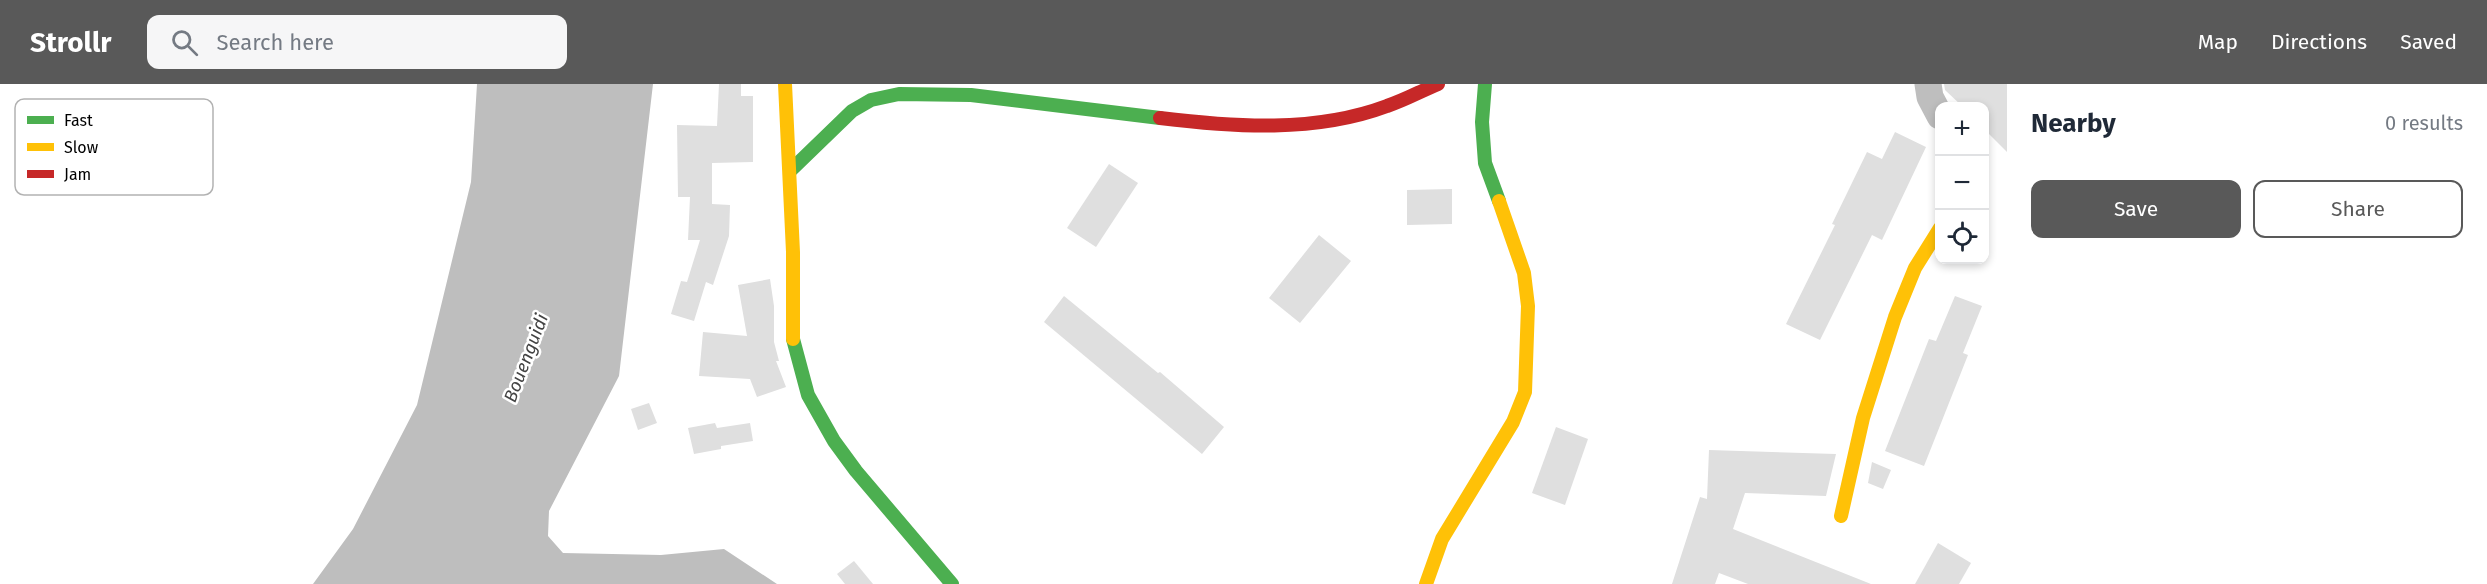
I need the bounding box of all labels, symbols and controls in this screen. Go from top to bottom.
search box [147,15,567,69]
text: Strollr [30,26,111,59]
icon: search [168,26,201,59]
text: Search here [216,29,334,56]
text: Map [2198,29,2238,55]
text: Directions [2271,29,2367,55]
text: Saved [2400,29,2457,55]
legend [15,99,213,195]
map controls [1935,102,1989,264]
button: + [1935,102,1989,156]
text: Nearby [2031,108,2116,139]
text: Fast [64,111,93,130]
text: 0 results [2385,111,2463,135]
text: Slow [64,138,99,157]
button: − [1935,156,1989,210]
text: Jam [64,165,91,184]
button: Save [2031,180,2241,238]
button: Share [2253,180,2463,238]
button: locate [1935,210,1989,264]
water label: Bouenguidi [499,311,553,405]

